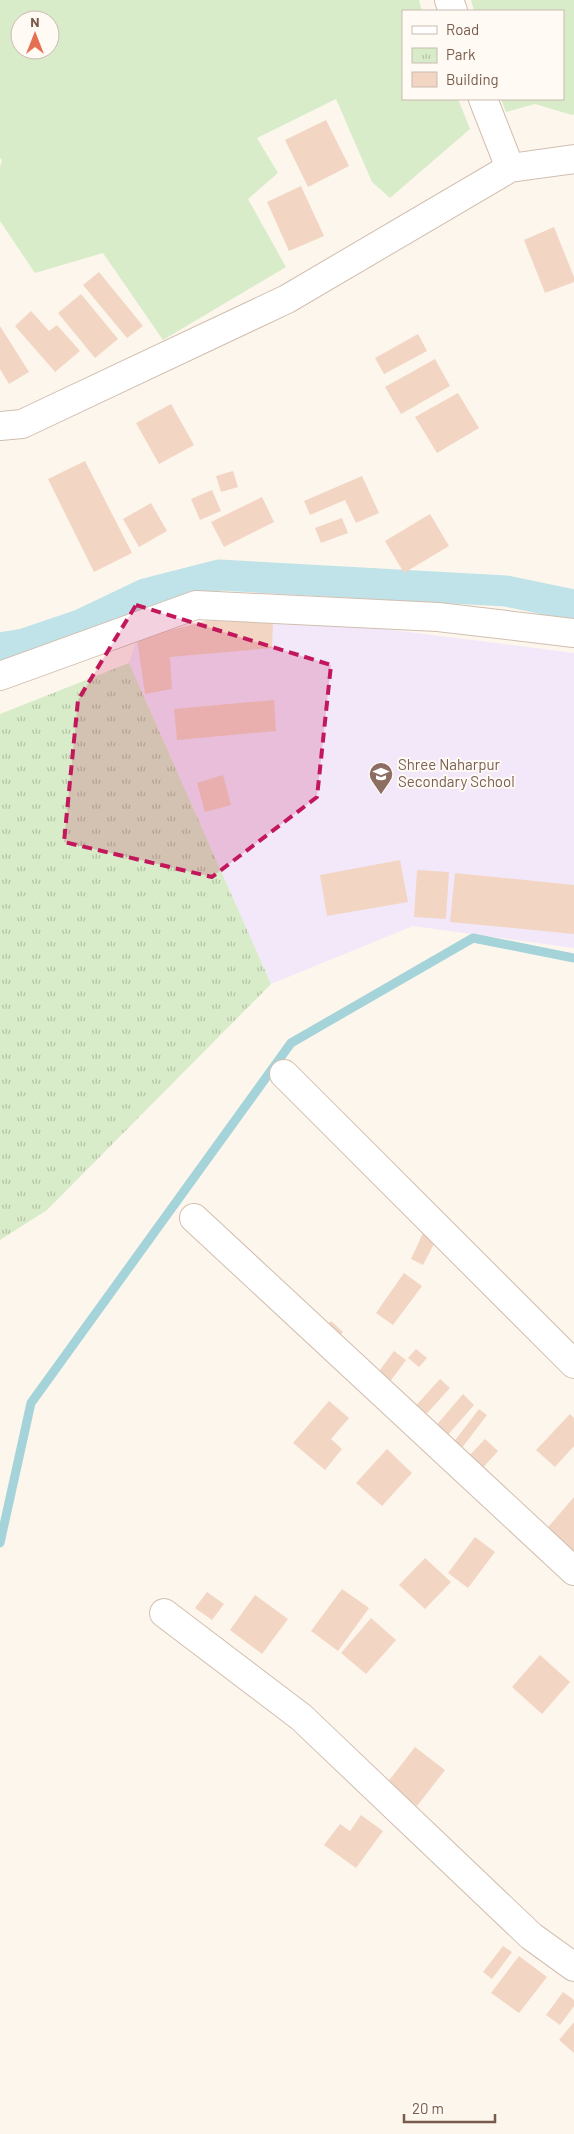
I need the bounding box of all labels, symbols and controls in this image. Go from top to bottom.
north arrow [10,10,60,60]
legend [402,10,564,100]
text: N [30,13,40,30]
text: Road [446,20,479,38]
text: Park [446,45,476,63]
text: Building [446,70,499,88]
place label: Shree Naharpur Secondary School [398,755,515,790]
school or university icon: Shree Naharpur Secondary School [368,761,394,795]
scale bar [404,2092,495,2124]
text: 20 m [412,2099,444,2117]

